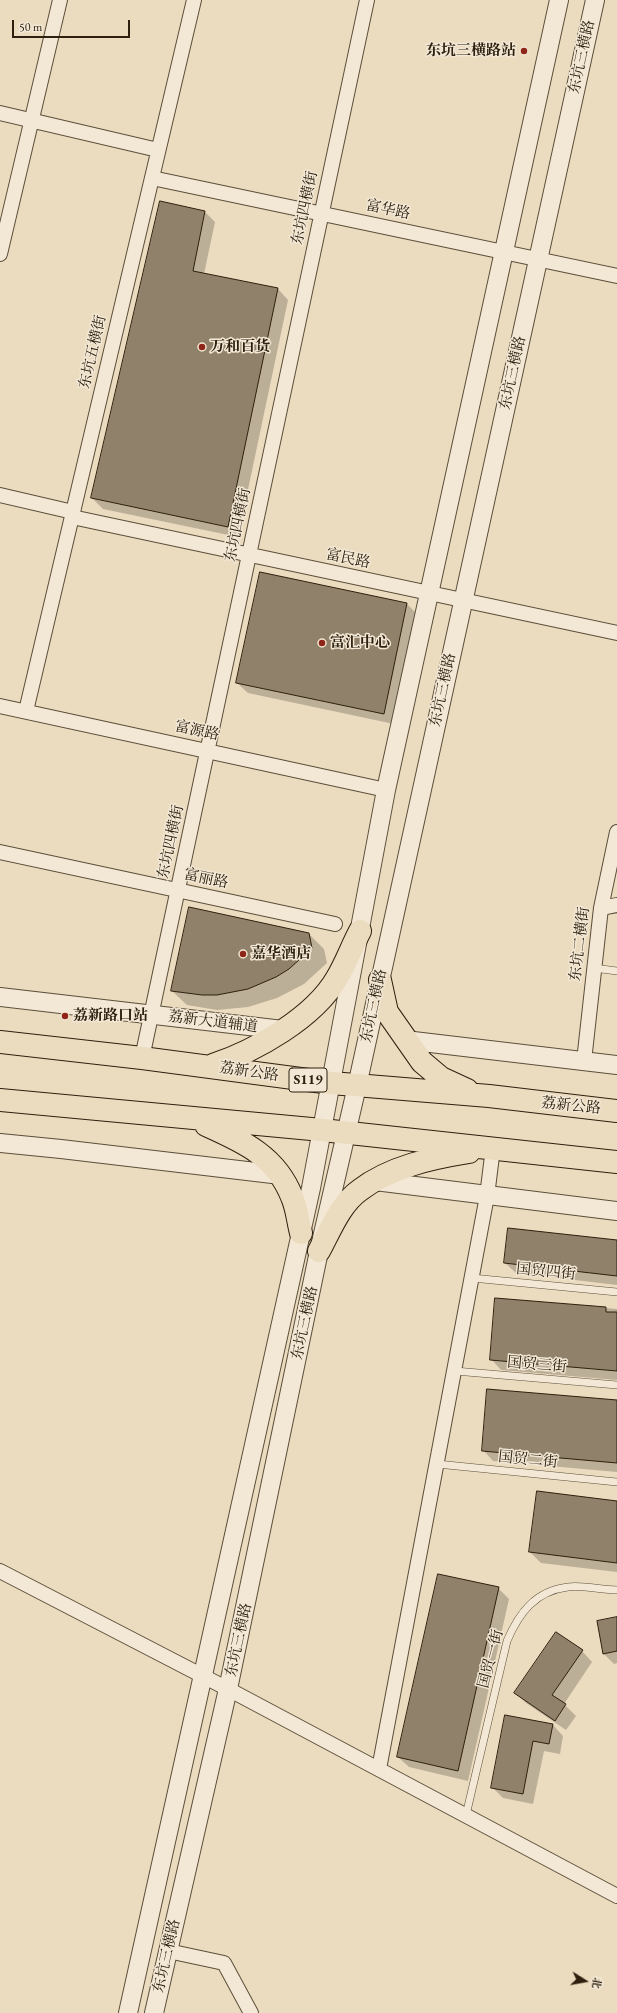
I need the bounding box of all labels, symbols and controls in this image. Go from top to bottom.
scale bar [14,12,132,38]
street label: 东坑三横路 [565,18,599,96]
text: 50 m [19,19,42,35]
place label: 东坑三横路站 [426,42,516,60]
marker: 东坑三横路站 [519,46,529,56]
street label: 东坑四横街 [288,169,322,247]
street label: 富华路 [364,197,412,223]
street label: 东坑五横街 [76,313,110,391]
street label: 东坑三横路 [496,334,530,412]
place label: 万和百货 [210,338,270,356]
marker: 万和百货 [197,342,207,352]
street label: 东坑四横街 [221,486,255,564]
street label: 富民路 [324,546,372,572]
place label: 富汇中心 [330,634,390,652]
marker: 富汇中心 [317,638,327,648]
street label: 东坑三横路 [426,651,460,729]
street label: 富源路 [173,718,221,744]
street label: 东坑四横街 [154,803,188,881]
street label: 富丽路 [182,866,230,892]
street label: 东坑二横街 [566,906,594,982]
place label: 嘉华酒店 [251,945,311,963]
marker: 嘉华酒店 [238,949,248,959]
street label: 东坑三横路 [357,967,391,1045]
place label: 荔新路口站 [73,1007,148,1025]
street label: 荔新大道辅道 [167,1008,259,1036]
marker: 荔新路口站 [60,1011,70,1021]
street label: 荔新公路 [218,1059,280,1085]
road number: S119 [289,1068,327,1092]
street label: 荔新公路 [540,1094,602,1118]
street label: 国贸四街 [515,1260,577,1284]
street label: 东坑三横路 [288,1284,322,1362]
street label: 国贸三街 [506,1353,568,1377]
street label: 国贸二街 [497,1448,559,1472]
street label: 东坑三横路 [222,1601,256,1679]
street label: 国贸一街 [475,1628,507,1690]
street label: 东坑三横路 [150,1917,184,1995]
north arrow [565,1961,605,2001]
text: 北 [589,1977,605,1990]

